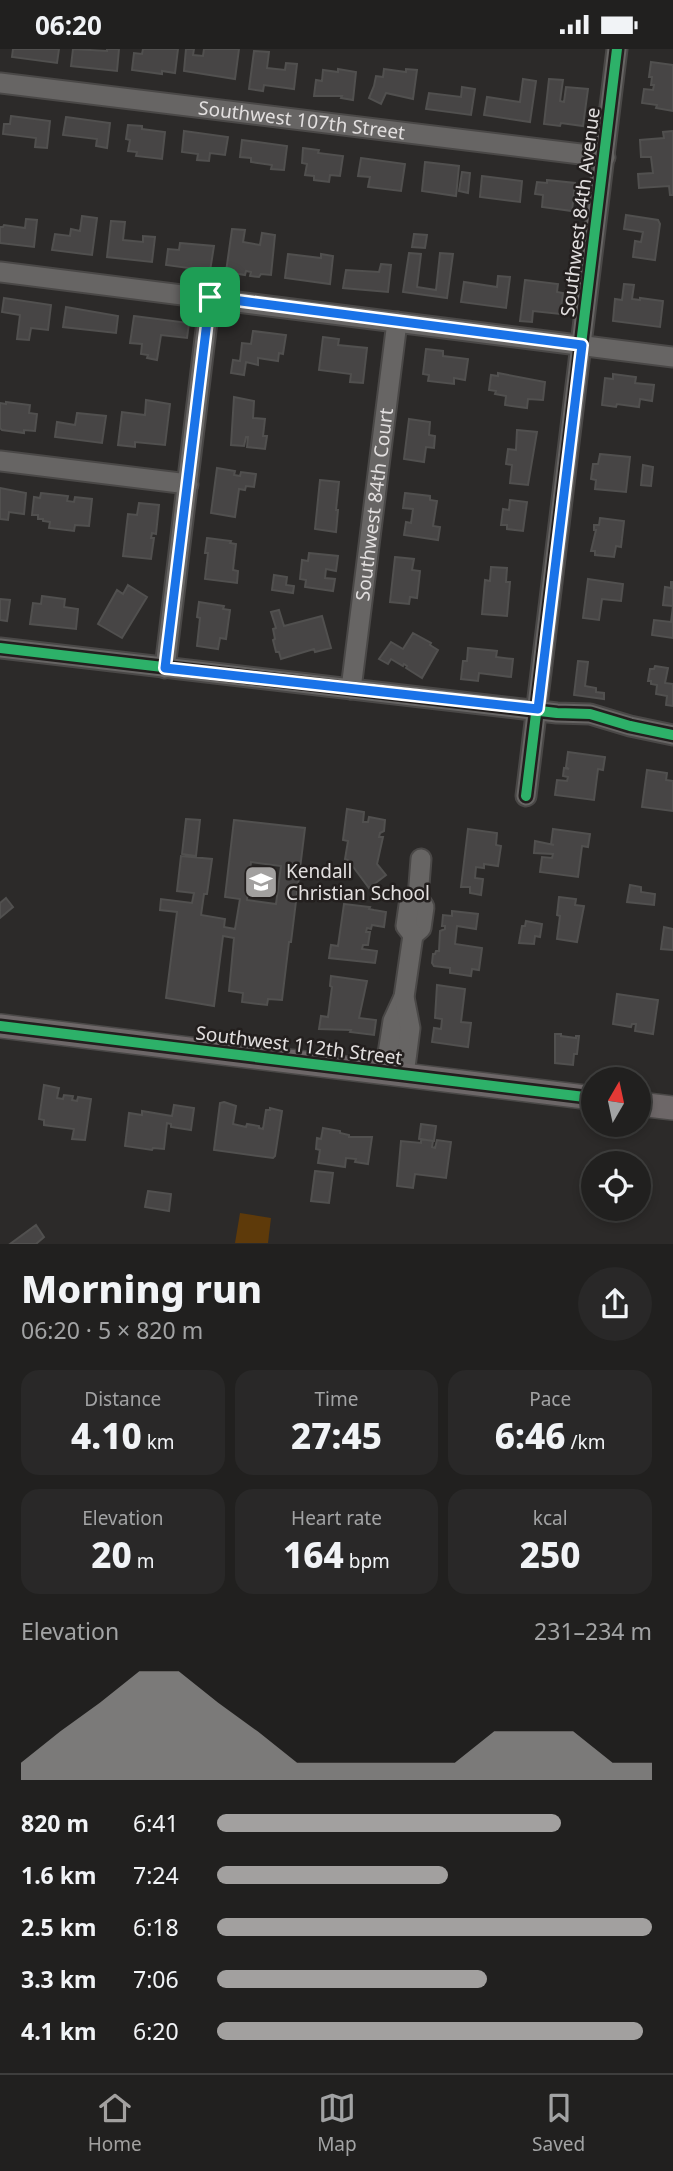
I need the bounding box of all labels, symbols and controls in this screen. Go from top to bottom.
text: 06:20 [35,7,102,43]
street label: Southwest 107th Street [197,94,407,145]
street label: Southwest 84th Avenue [554,106,606,318]
pin [180,267,240,327]
icon: arrive [191,278,229,316]
street label: Southwest 84th Court [349,406,399,602]
place label: Kendall Christian School [286,858,430,906]
school or university icon: Kendall Christian School [242,863,280,901]
street label: Southwest 112th Street [194,1019,404,1071]
north arrow [581,1067,651,1137]
map controls [581,1067,651,1221]
button: locate [581,1151,651,1221]
text: Morning run [21,1262,262,1314]
button: share [578,1267,652,1341]
text: 06:20 · 5 × 820 m [21,1314,203,1346]
text: Distance [84,1386,161,1412]
text: Time [315,1386,358,1412]
text: Pace [529,1386,571,1412]
text: 4.10 [71,1412,142,1459]
text: 27:45 [291,1412,382,1459]
text: 6:46 [495,1412,566,1459]
text: km [142,1429,175,1455]
text: /km [566,1429,605,1455]
text: Elevation [82,1505,163,1531]
text: Heart rate [291,1505,382,1531]
text: kcal [533,1505,568,1531]
text: 20 [91,1531,132,1578]
text: 164 [283,1531,344,1578]
text: 250 [520,1531,581,1578]
text: m [132,1548,154,1574]
text: bpm [344,1548,390,1574]
text: Elevation [21,1615,119,1647]
text: 231–234 m [534,1615,652,1647]
text: 820 m [21,1807,89,1839]
text: 6:41 [133,1807,179,1839]
text: 1.6 km [21,1859,96,1891]
text: 7:24 [133,1859,179,1891]
text: 2.5 km [21,1911,96,1943]
text: 6:18 [133,1911,179,1943]
text: 3.3 km [21,1963,96,1995]
text: 7:06 [133,1963,179,1995]
text: 4.1 km [21,2015,96,2047]
text: 6:20 [133,2015,179,2047]
tab: Home [88,2089,142,2157]
tab: Map [317,2089,357,2157]
tab: Saved [532,2089,585,2157]

